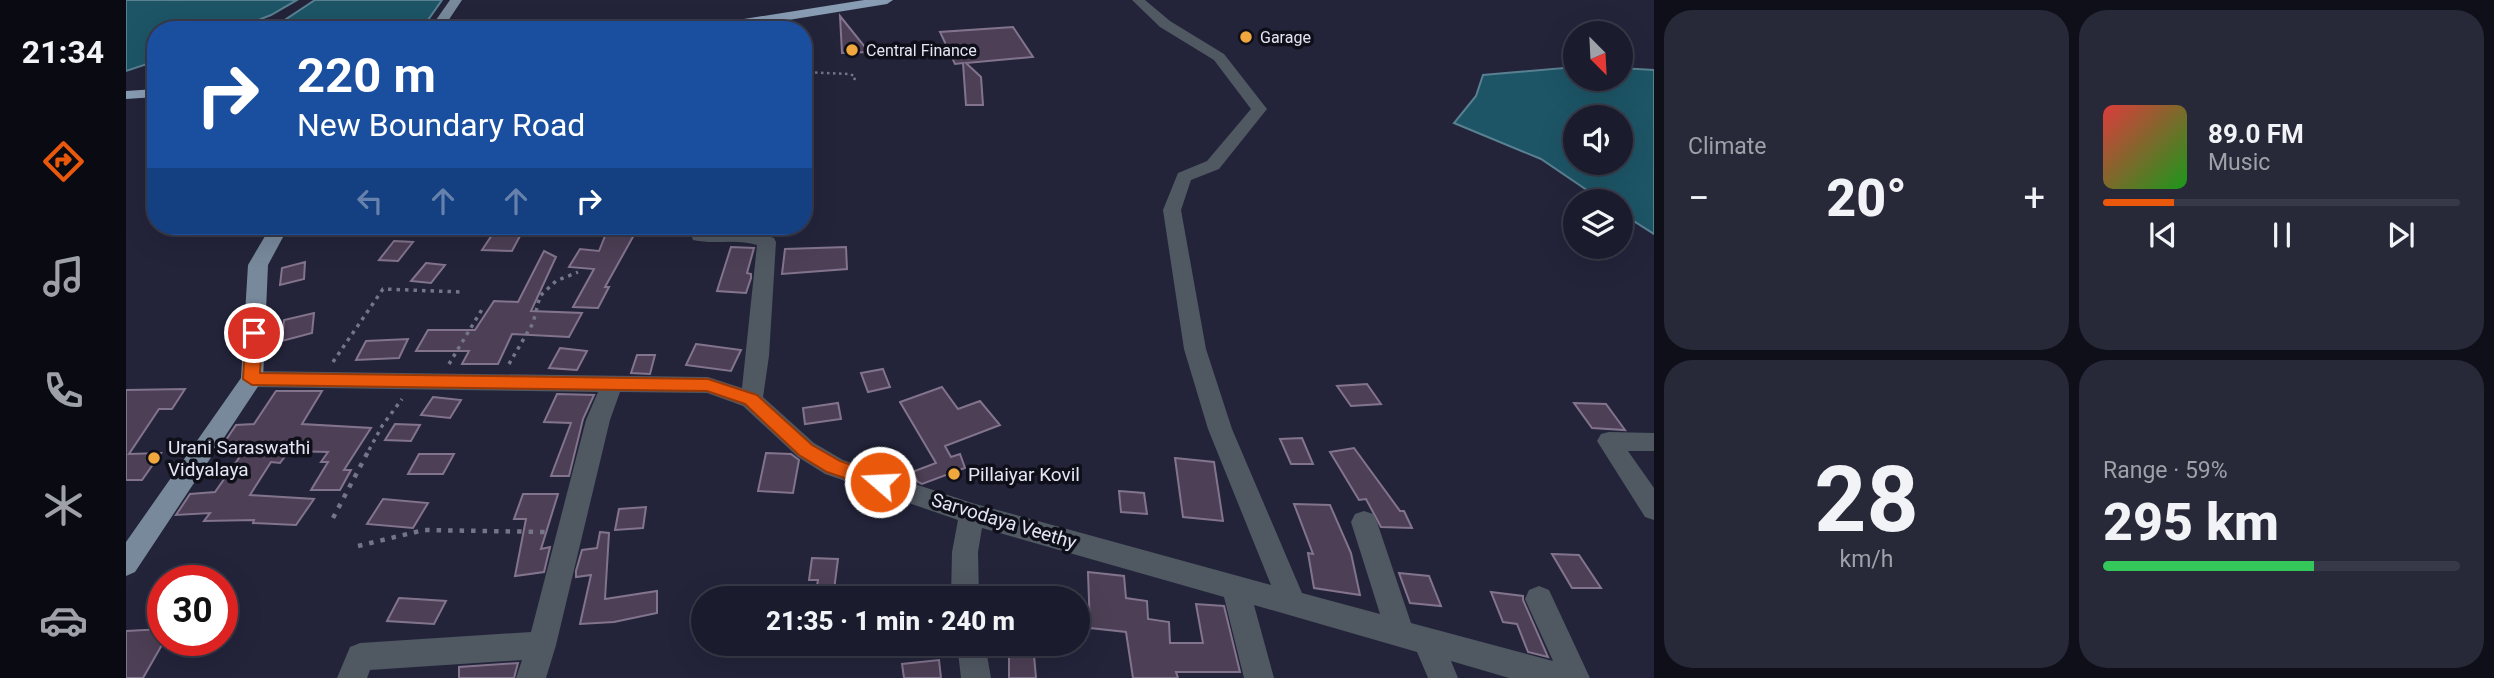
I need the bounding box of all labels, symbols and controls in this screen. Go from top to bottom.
north arrow [1563,21,1633,91]
map controls [1563,21,1633,259]
place label: Garage [1260,28,1311,47]
marker: Garage [1238,29,1254,45]
text: 21:34 [22,33,104,71]
place label: Central Finance [866,41,977,60]
marker: Central Finance [844,42,860,58]
text: 220 m [297,47,436,104]
icon: right [182,49,273,140]
button: sound [1563,105,1633,175]
text: New Boundary Road [297,106,585,144]
text: 89.0 FM [2208,119,2304,149]
text: Climate [1688,133,1767,160]
icon: directions [39,137,88,186]
text: Music [2208,149,2270,176]
text: 20° [1826,168,1907,229]
text: − [1688,176,1710,220]
text: + [2023,176,2045,220]
icon: left [351,182,389,220]
icon: ahead [424,182,462,220]
icon: ahead [497,182,535,220]
icon: right [570,182,608,220]
button: layers [1563,189,1633,259]
icon: previous [2144,216,2182,254]
icon: pause [2263,216,2301,254]
icon: next [2382,216,2420,254]
icon: music [39,252,88,301]
pin [224,303,284,363]
icon: arrive [235,314,273,352]
icon: phone [39,366,88,415]
place label: Urani Saraswathi Vidyalaya [168,436,310,481]
position arrow [843,445,917,519]
text: 28 [1814,447,1919,553]
marker: Urani Saraswathi Vidyalaya [146,450,162,466]
text: Range · 59% [2103,457,2228,484]
place label: Pillaiyar Kovil [968,463,1080,486]
marker: Pillaiyar Kovil [946,466,962,482]
icon: climate [39,481,88,530]
street label: Sarvodaya Veethy [929,488,1079,554]
text: 295 km [2103,492,2279,553]
text: km/h [1840,546,1894,573]
speed limit sign: 30 [147,565,238,656]
icon: car [39,596,88,645]
text: 21:35 · 1 min · 240 m [766,606,1015,636]

